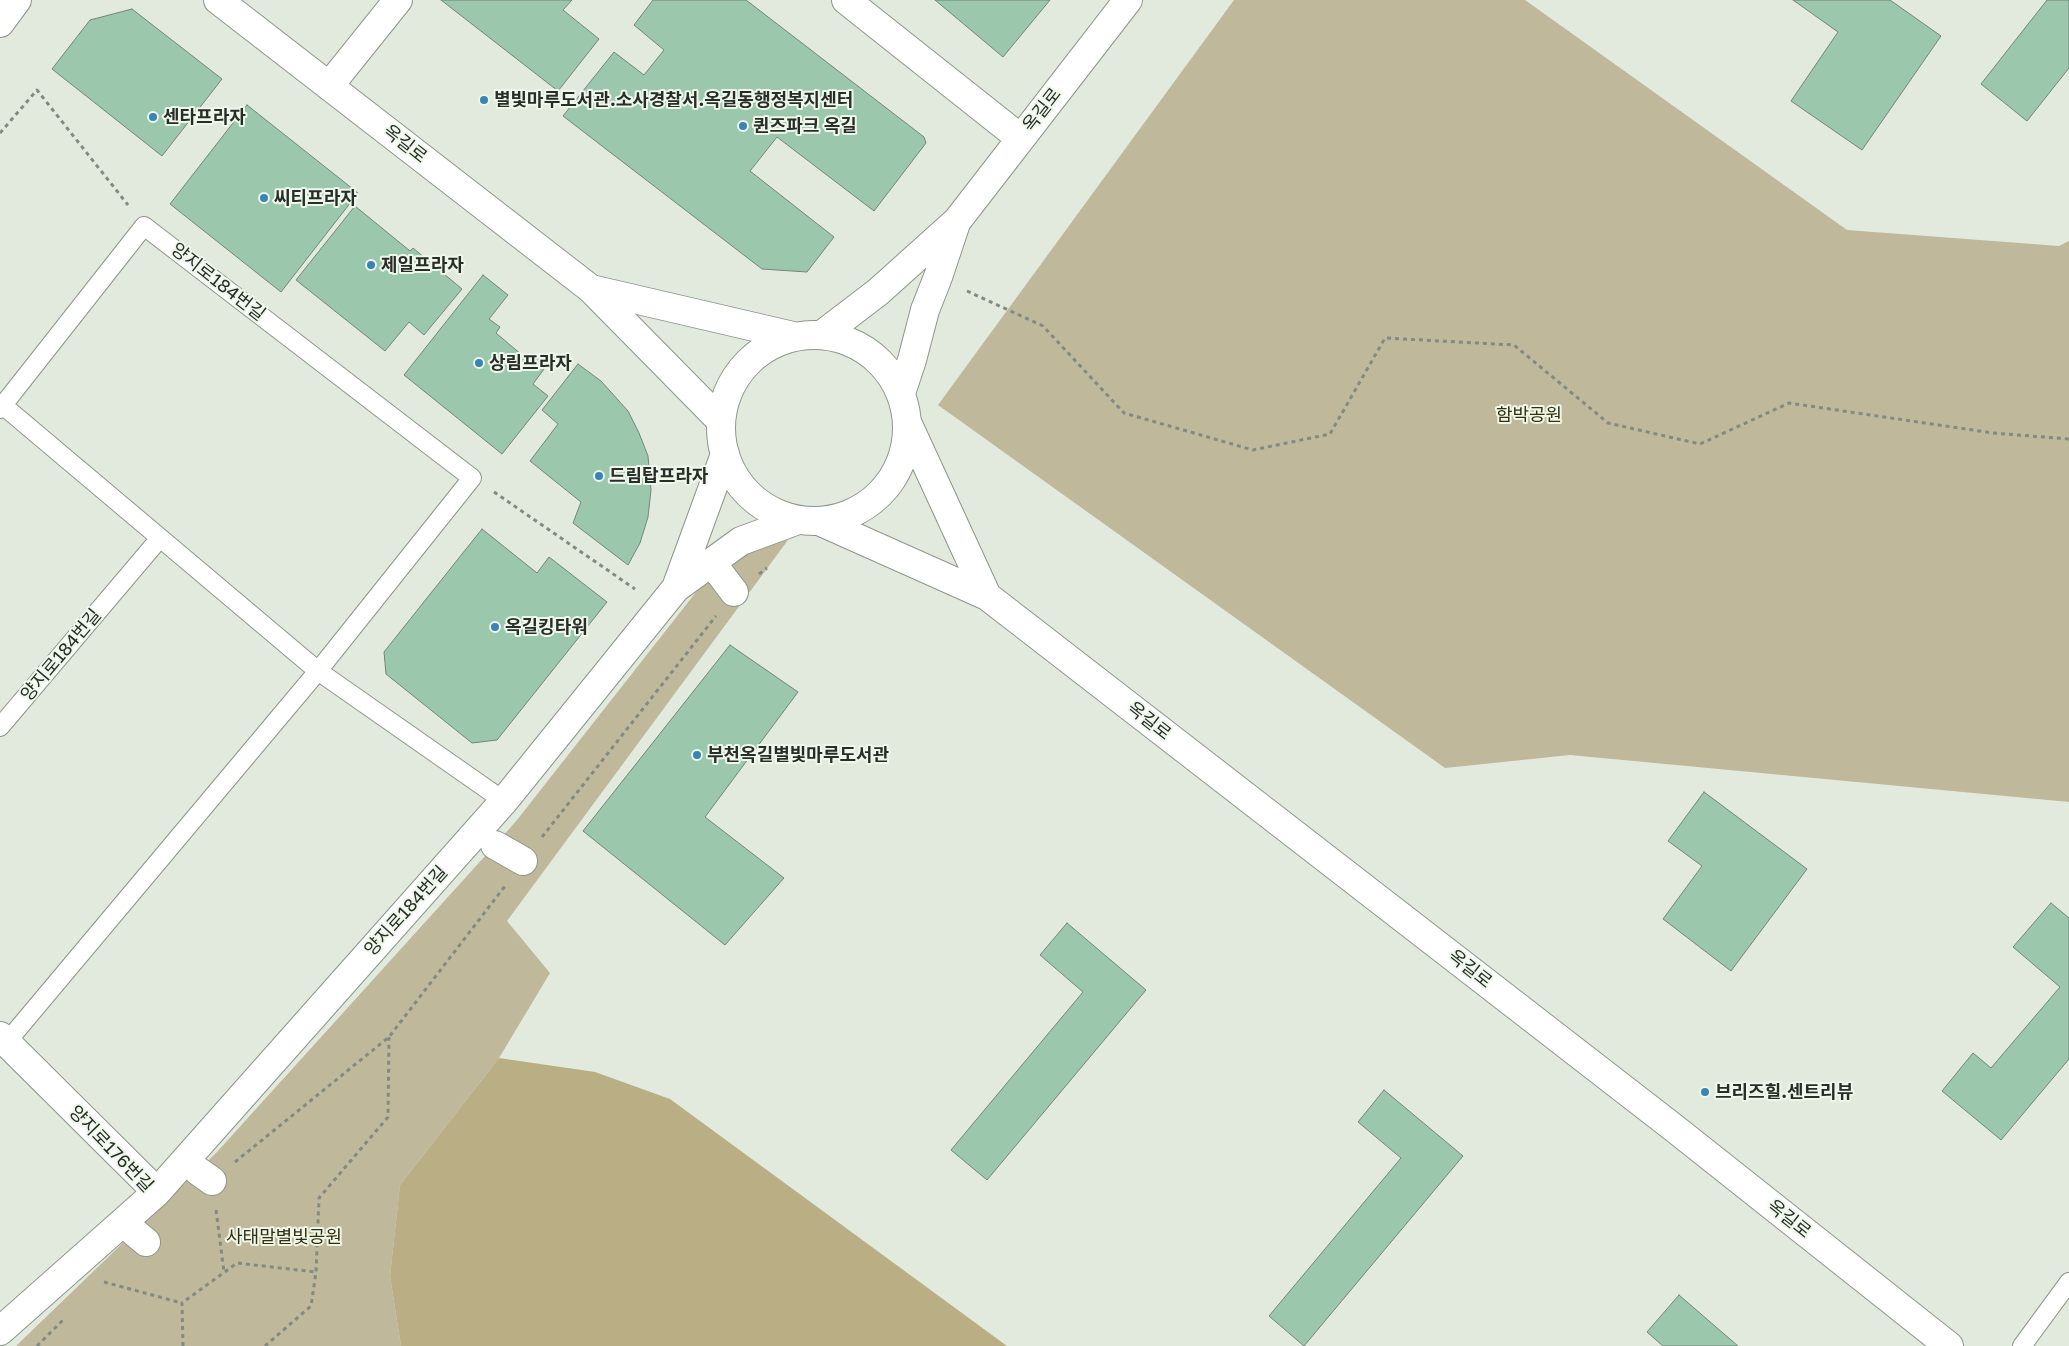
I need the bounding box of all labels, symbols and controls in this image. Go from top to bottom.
street label: 옥길로 [1018,84,1066,136]
place label: 별빛마루도서관.소사경찰서.옥길동행정복지센터 [494,89,853,111]
marker: 별빛마루도서관.소사경찰서.옥길동행정복지센터 [478,94,490,106]
place label: 센타프라자 [163,106,246,128]
marker: 센타프라자 [147,111,159,123]
place label: 퀸즈파크 옥길 [753,115,857,137]
street label: 옥길로 [379,120,431,168]
marker: 퀸즈파크 옥길 [737,120,749,132]
place label: 씨티프라자 [274,187,357,209]
marker: 씨티프라자 [258,192,270,204]
street label: 양지로184번길 [167,239,269,325]
place label: 제일프라자 [381,254,464,276]
marker: 제일프라자 [365,259,377,271]
place label: 상림프라자 [489,352,572,374]
marker: 상림프라자 [473,357,485,369]
park label: 함박공원 [1496,404,1562,426]
place label: 드림탑프라자 [609,465,708,487]
marker: 드림탑프라자 [593,470,605,482]
street label: 양지로184번길 [16,605,106,705]
place label: 옥길킹타워 [505,616,588,638]
marker: 옥길킹타워 [489,621,501,633]
street label: 옥길로 [1123,697,1175,745]
place label: 부천옥길별빛마루도서관 [707,744,889,766]
marker: 부천옥길별빛마루도서관 [691,749,703,761]
street label: 양지로184번길 [360,862,452,960]
street label: 옥길로 [1444,945,1496,993]
place label: 브리즈힐.센트리뷰 [1715,1081,1853,1103]
marker: 브리즈힐.센트리뷰 [1699,1086,1711,1098]
street label: 양지로176번길 [64,1101,158,1197]
street label: 옥길로 [1763,1195,1815,1243]
park label: 사태말별빛공원 [226,1226,342,1248]

